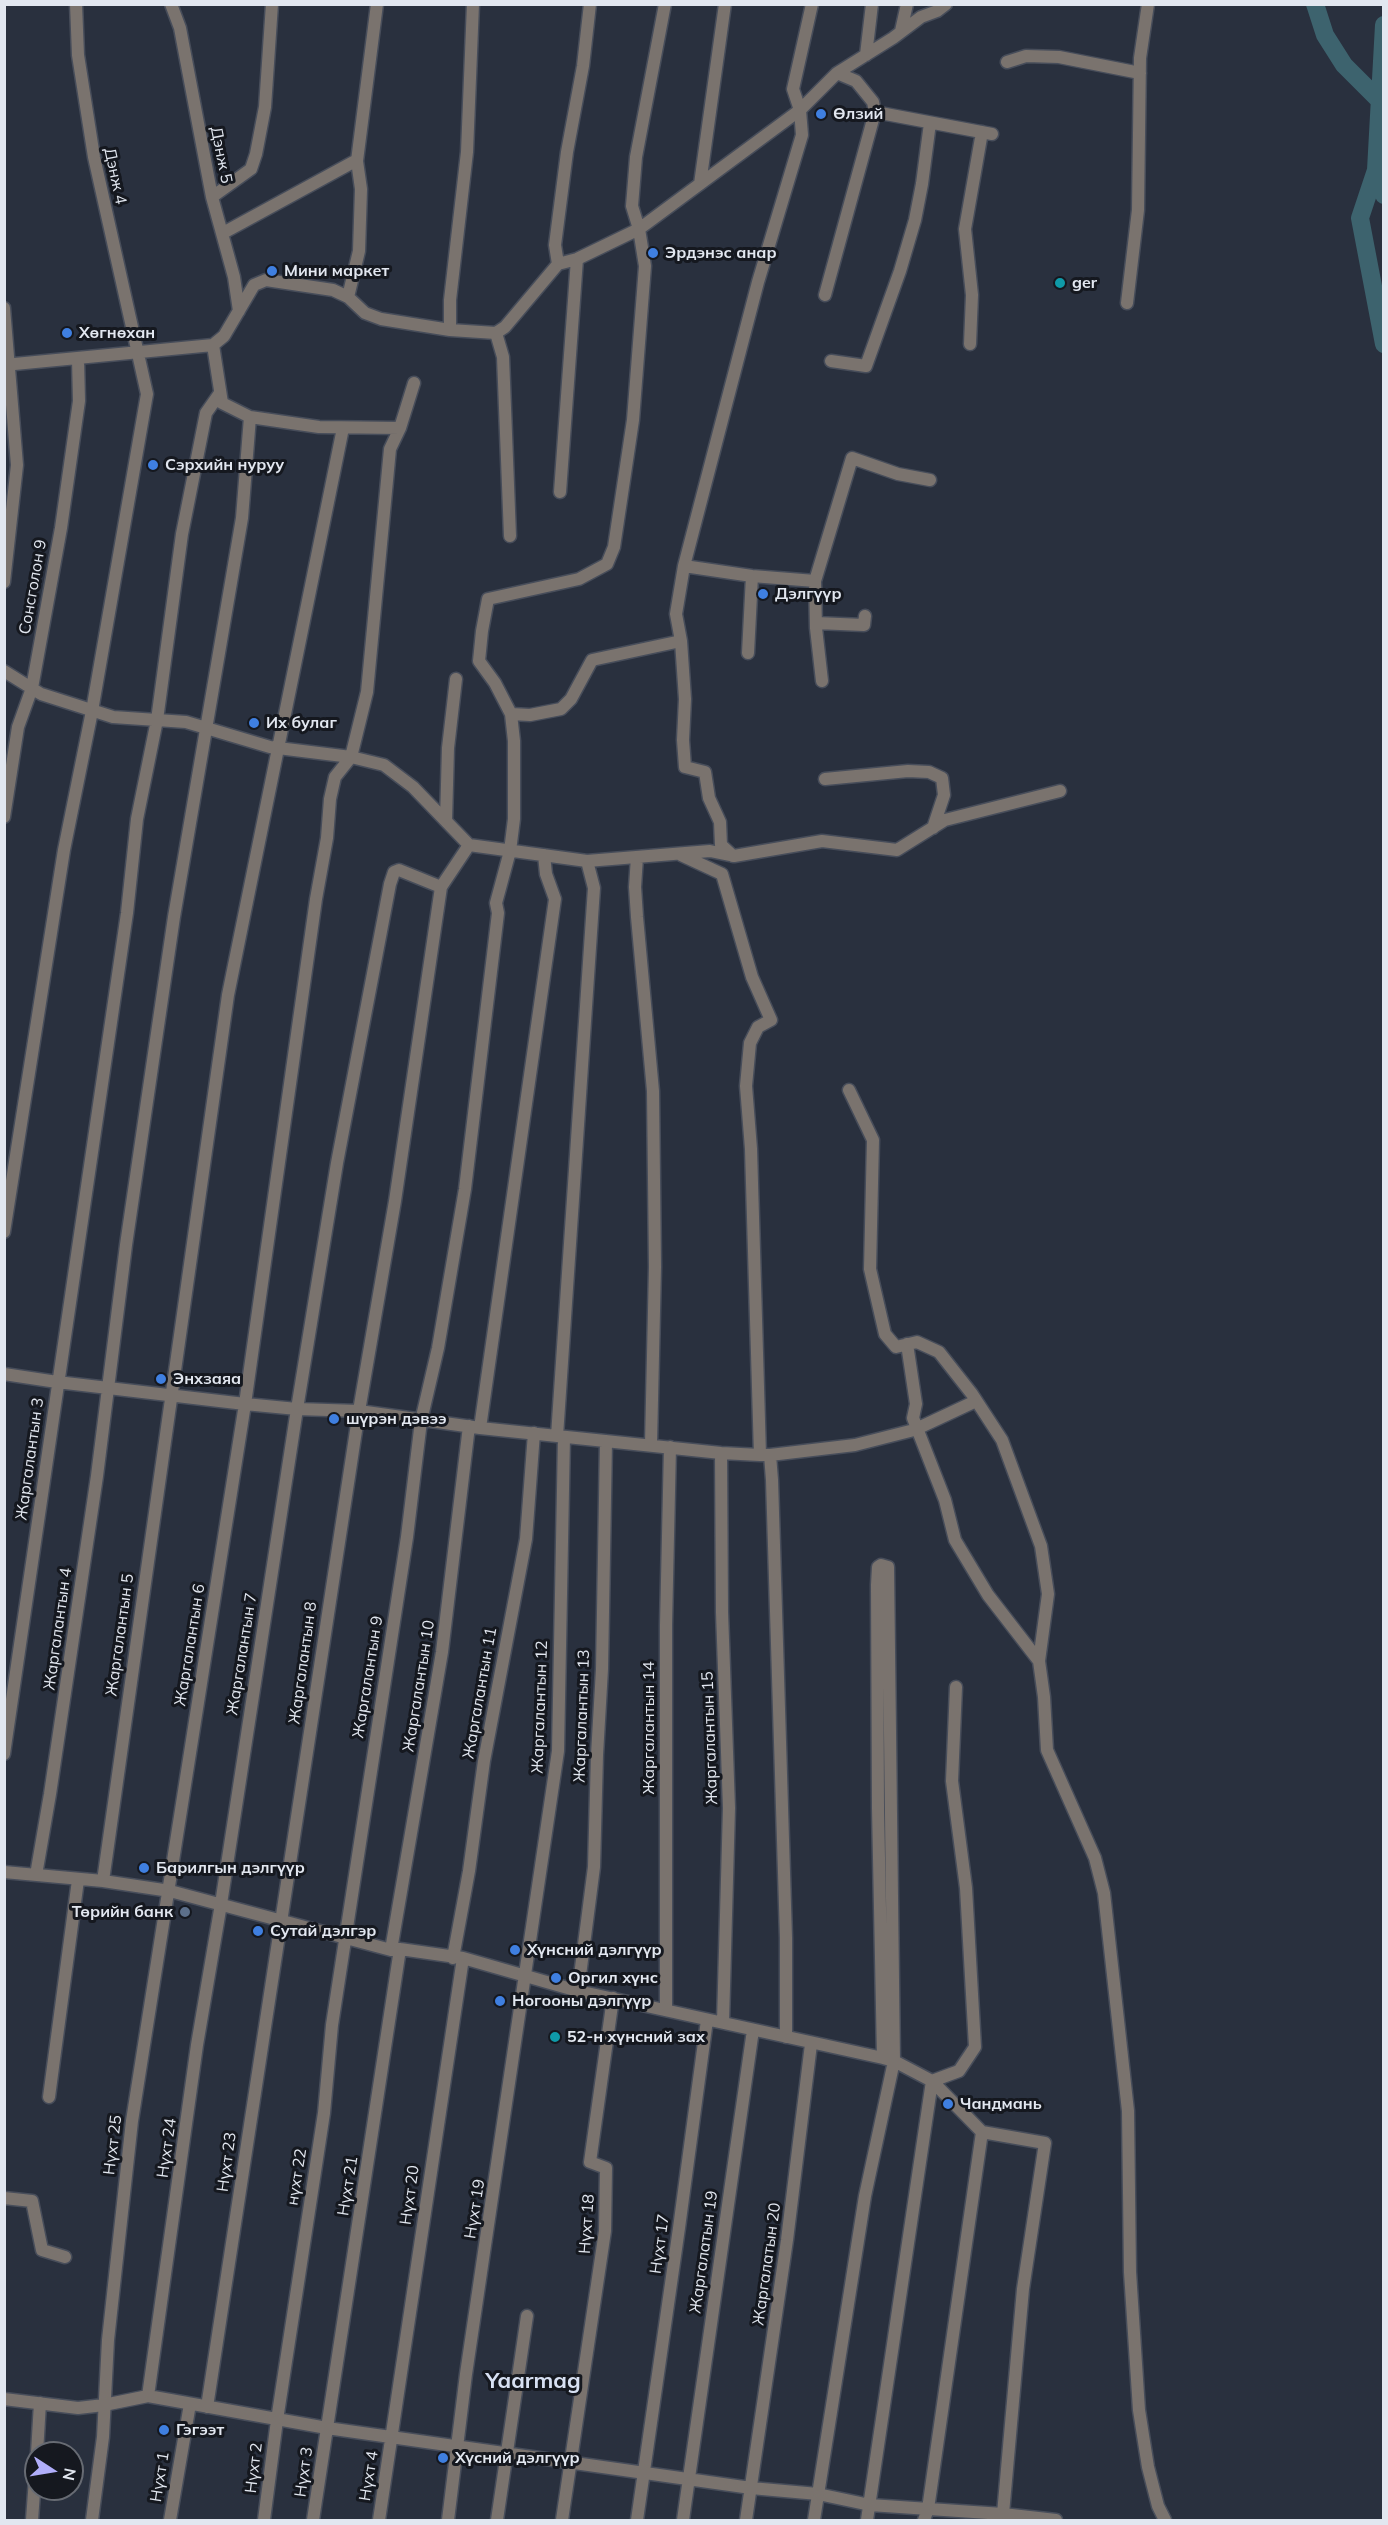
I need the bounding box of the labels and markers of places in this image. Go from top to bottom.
place label: Өлзий [833,104,883,124]
marker: Өлзий [814,107,828,121]
place label: Эрдэнэс анар [665,243,777,263]
marker: Эрдэнэс анар [646,246,660,260]
place label: Мини маркет [284,261,389,281]
marker: Мини маркет [265,264,279,278]
place label: ger [1072,273,1097,293]
marker: ger [1053,276,1067,290]
place label: Хөгнөхан [79,323,155,343]
marker: Хөгнөхан [60,326,74,340]
place label: Сэрхийн нуруу [165,455,284,475]
marker: Сэрхийн нуруу [146,458,160,472]
place label: Дэлгүүр [775,584,842,604]
marker: Дэлгүүр [756,587,770,601]
place label: Их булаг [266,713,337,733]
marker: Их булаг [247,716,261,730]
place label: Энхзаяа [173,1369,241,1389]
marker: Энхзаяа [154,1372,168,1386]
place label: шүрэн дэвээ [346,1409,447,1429]
marker: шүрэн дэвээ [327,1412,341,1426]
place label: Барилгын дэлгүүр [156,1858,305,1878]
marker: Барилгын дэлгүүр [137,1861,151,1875]
place label: Төрийн банк [72,1902,173,1922]
marker: Төрийн банк [178,1905,192,1919]
place label: Сутай дэлгэр [270,1921,376,1941]
marker: Сутай дэлгэр [251,1924,265,1938]
place label: Хүнсний дэлгүүр [527,1940,662,1960]
marker: Хүнсний дэлгүүр [508,1943,522,1957]
place label: Оргил хүнс [568,1968,658,1988]
marker: Оргил хүнс [549,1971,563,1985]
place label: Ногооны дэлгүүр [512,1991,651,2011]
marker: Ногооны дэлгүүр [493,1994,507,2008]
place label: 52-н хүнсний зах [567,2027,705,2047]
marker: 52-н хүнсний зах [548,2030,562,2044]
place label: Чандмань [960,2094,1042,2114]
marker: Чандмань [941,2097,955,2111]
place label: Гэгээт [176,2420,224,2440]
marker: Гэгээт [157,2423,171,2437]
place label: Хүсний дэлгүүр [455,2448,580,2468]
marker: Хүсний дэлгүүр [436,2451,450,2465]

